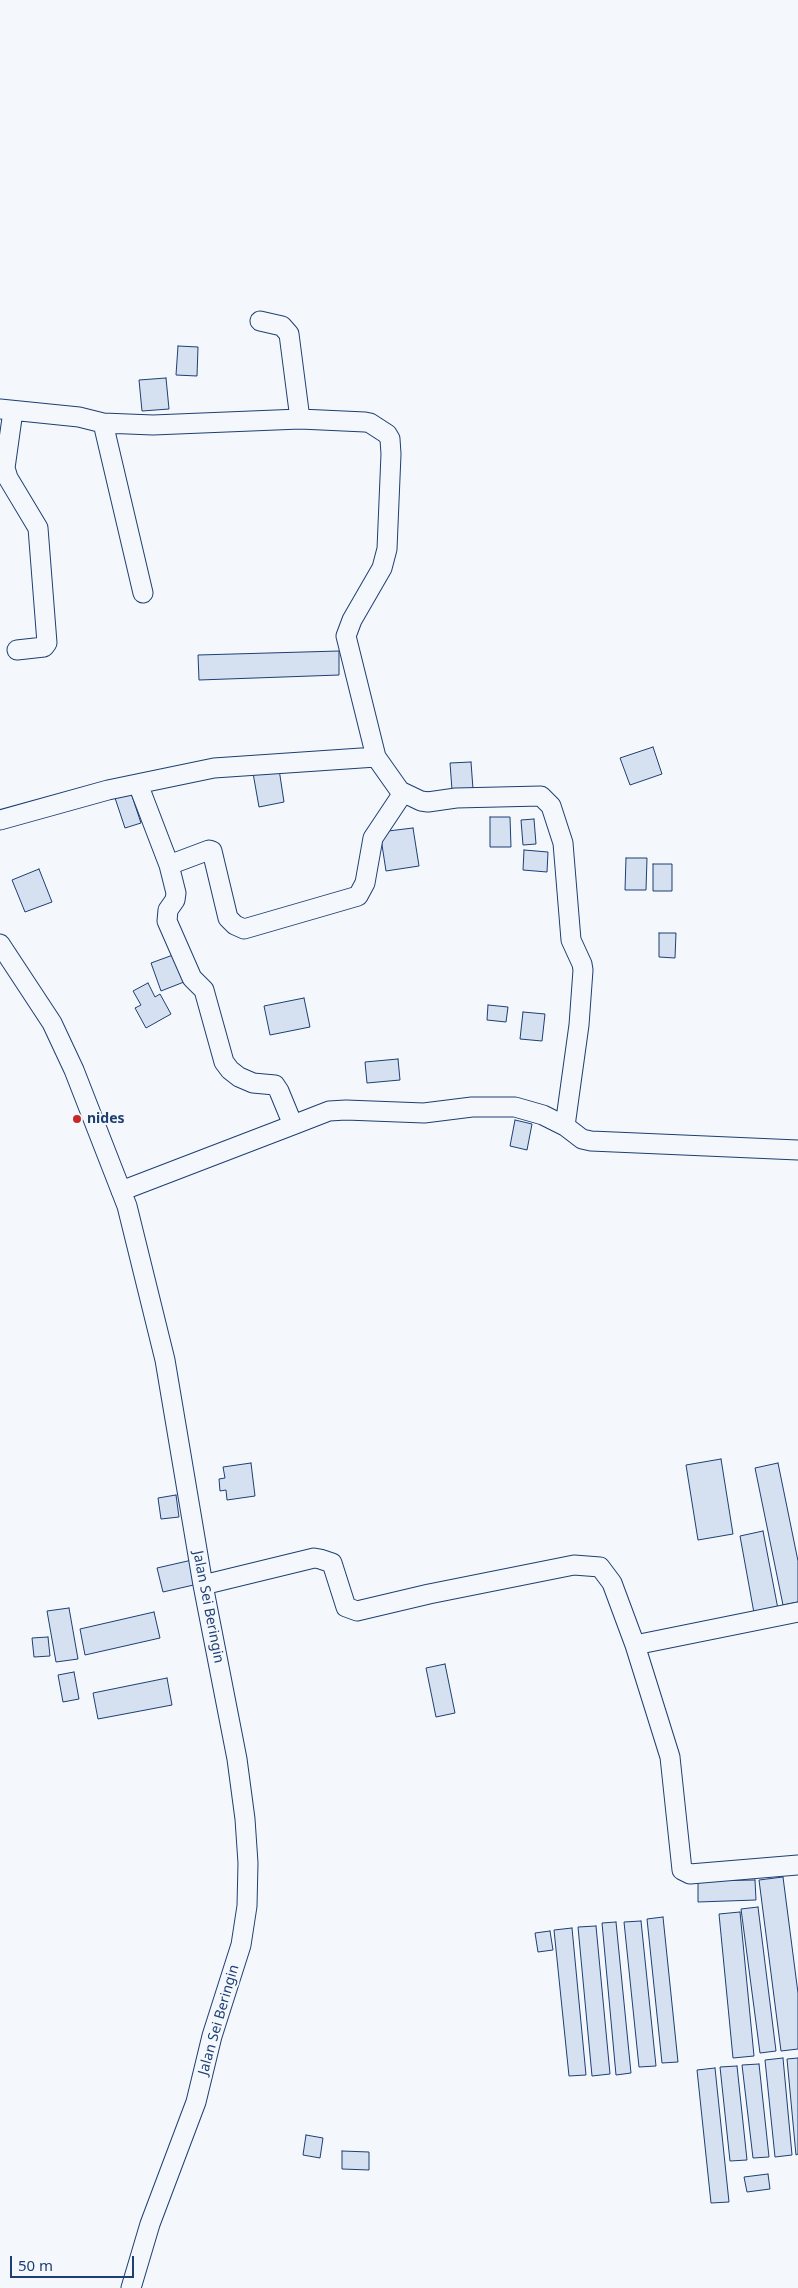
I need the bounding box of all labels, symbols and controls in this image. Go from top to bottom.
place label: nides [87,1111,125,1127]
marker: nides [71,1113,83,1125]
street label: Jalan Sei Beringin [189,1549,227,1665]
street label: Jalan Sei Beringin [195,1963,243,2077]
scale bar [12,2246,136,2278]
text: 50 m [18,2255,53,2275]

